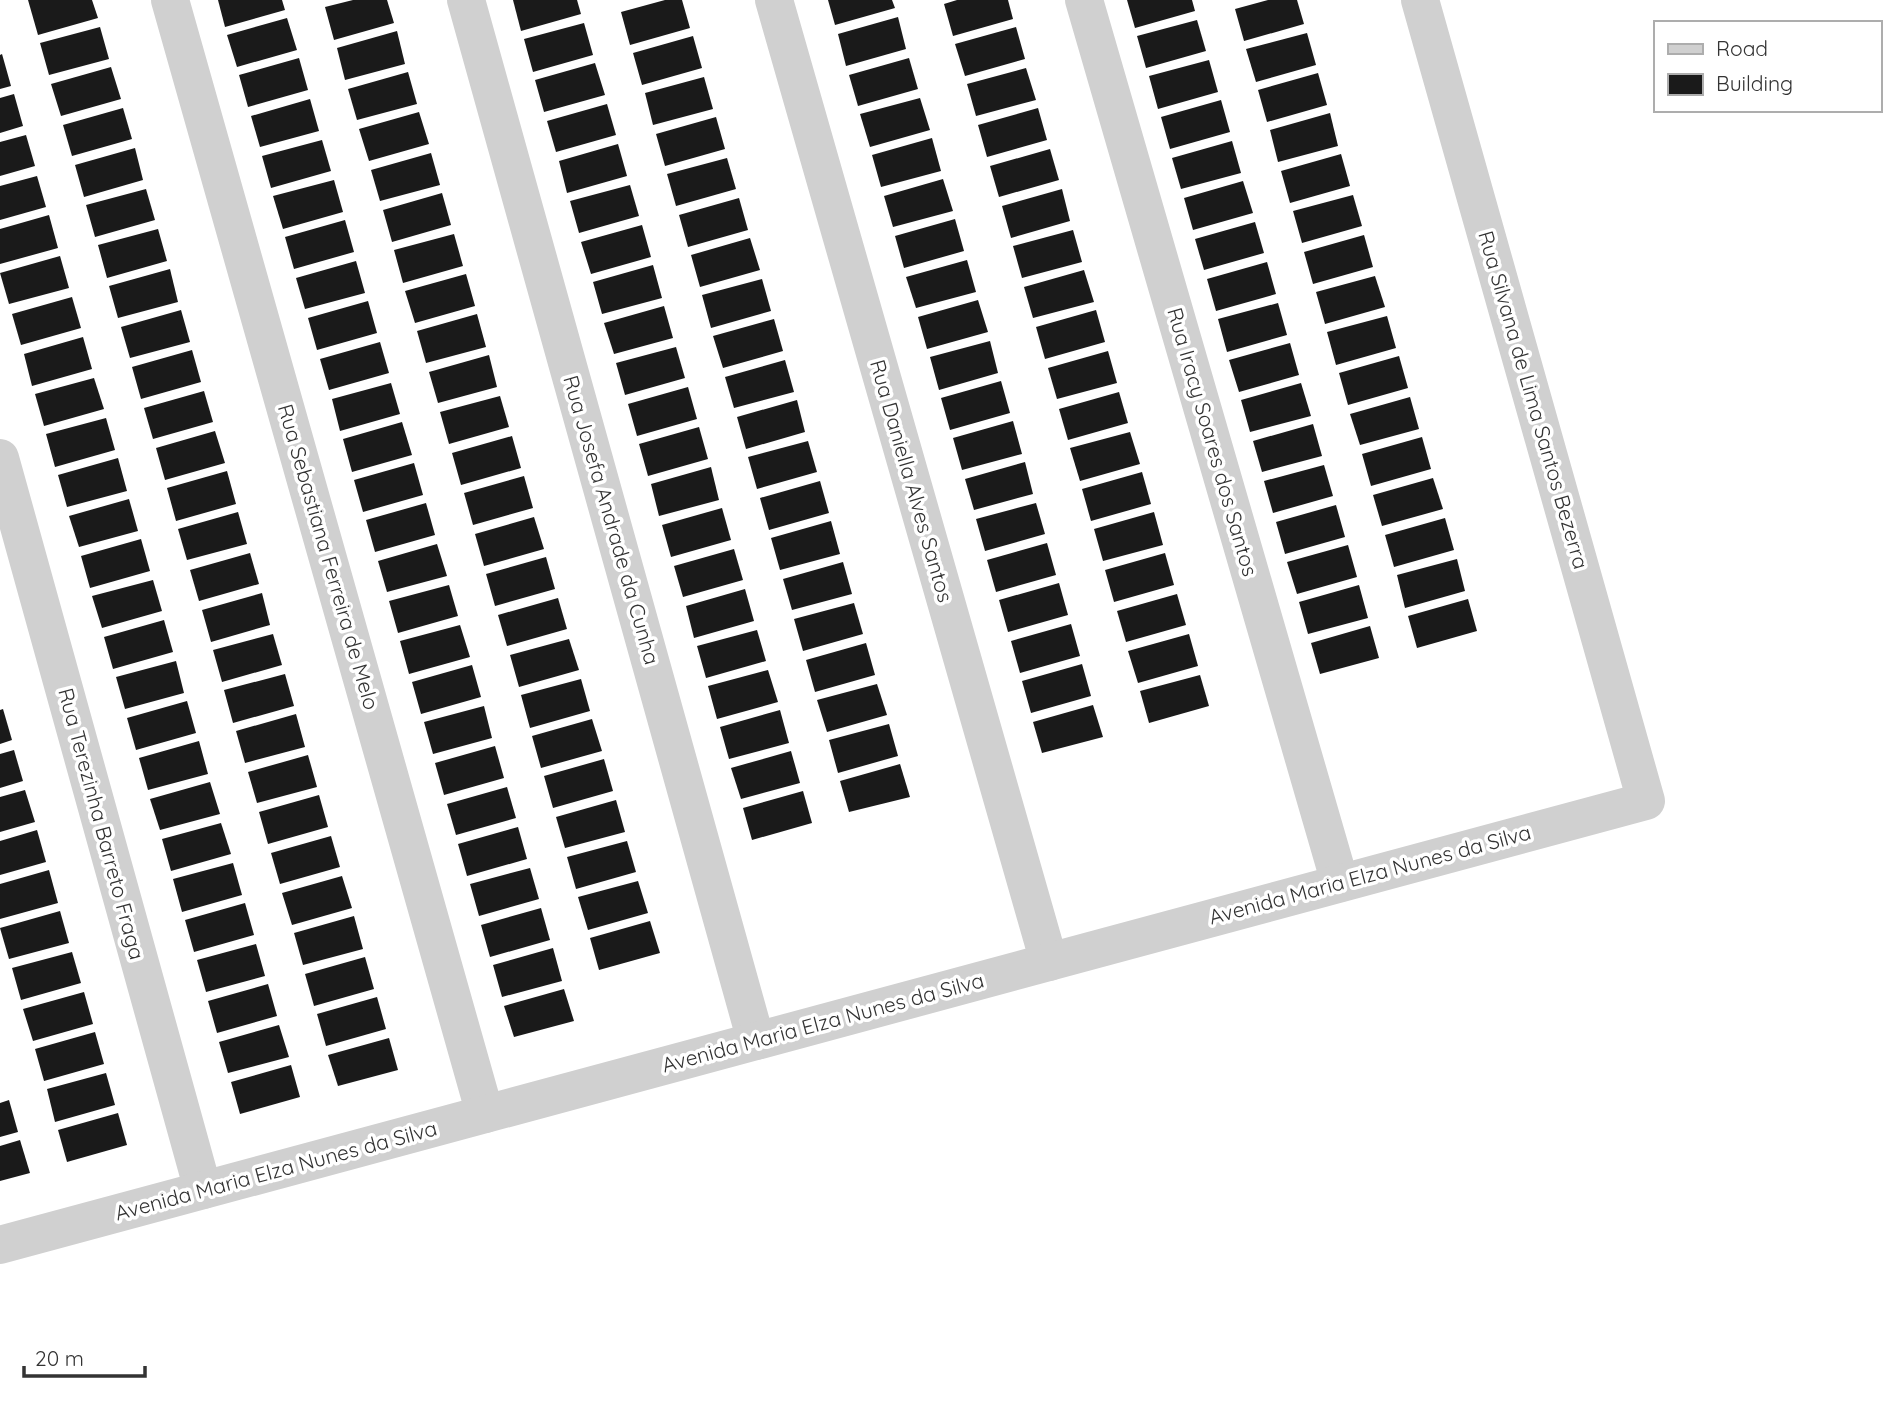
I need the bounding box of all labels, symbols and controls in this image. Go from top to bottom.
legend [1654,21,1881,112]
text: Road [1716,35,1768,61]
text: Building [1716,70,1793,96]
street label: Rua Silvana de Lima Santos Bezerra [1473,228,1595,572]
street label: Rua Iracy Soares dos Santos [1162,304,1264,579]
street label: Rua Daniella Alves Santos [865,356,959,605]
street label: Rua Josefa Andrade da Cunha [558,372,666,667]
street label: Rua Sebastiana Ferreira de Melo [273,401,385,713]
street label: Rua Terezinha Barreto Fraga [53,685,151,962]
street label: Avenida Maria Elza Nunes da Silva [1206,818,1534,930]
street label: Avenida Maria Elza Nunes da Silva [659,966,987,1078]
street label: Avenida Maria Elza Nunes da Silva [112,1114,440,1226]
scale bar [24,1334,145,1378]
text: 20 m [35,1345,84,1371]

